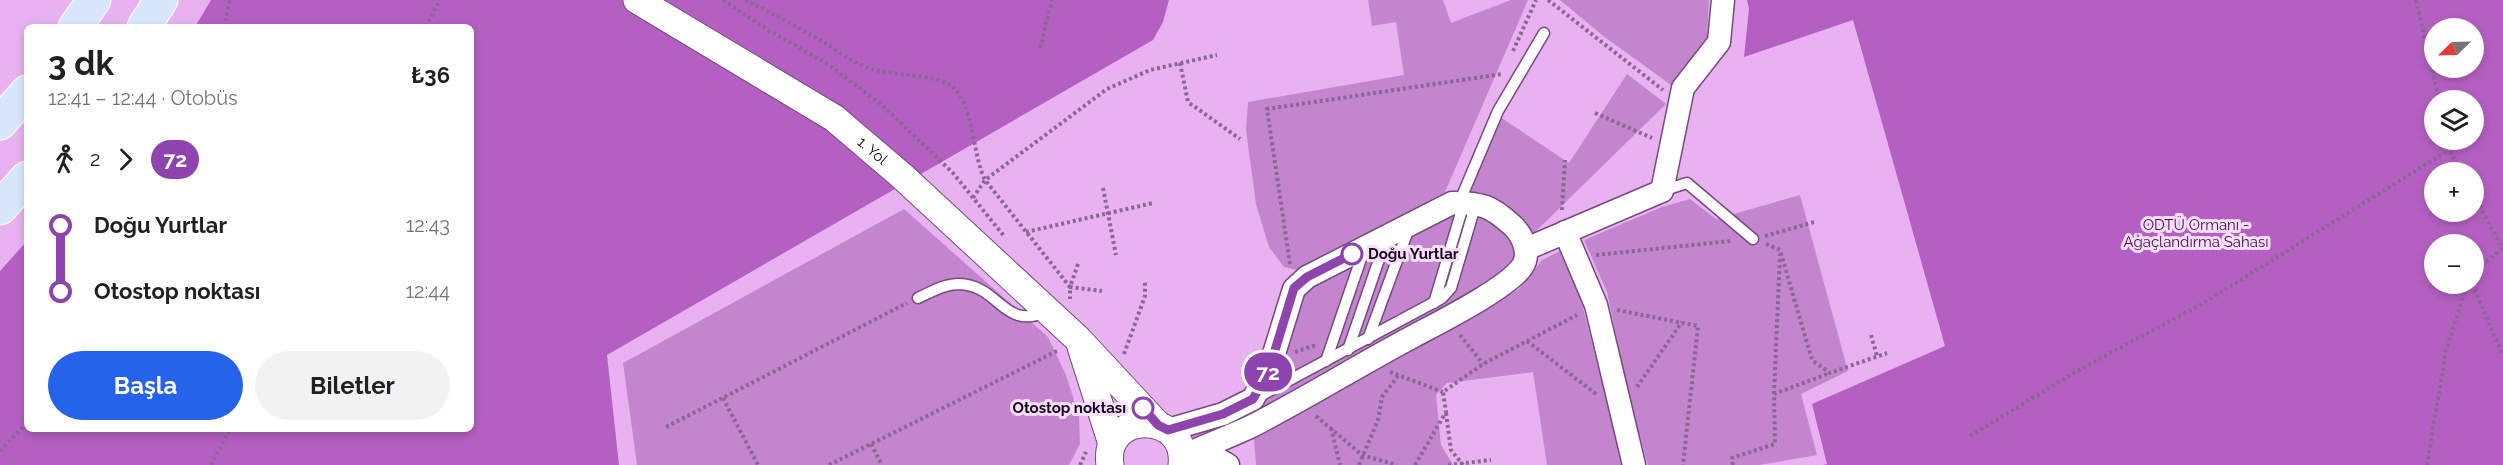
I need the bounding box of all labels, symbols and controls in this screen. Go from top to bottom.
north arrow [2424,18,2484,78]
map controls [2424,18,2484,294]
text: 3 dk [48,44,114,83]
text: ₺36 [411,62,450,88]
text: 12:41 – 12:44 · Otobüs [48,86,238,110]
button: layers [2424,90,2484,150]
street label: 1. Yol [854,133,892,169]
icon: walk [48,143,81,176]
icon: forward [109,143,142,176]
text: 2 [90,147,100,171]
text: 72 [163,147,187,172]
button: + [2424,162,2484,222]
text: Doğu Yurtlar [94,212,227,238]
text: 12:43 [406,213,450,237]
park label: ODTÜ Ormanı - Ağaçlandırma Sahası [2124,215,2268,251]
button: − [2424,234,2484,294]
marker: Doğu Yurtlar [1341,243,1363,265]
place label: Doğu Yurtlar [1368,245,1459,263]
text: Otostop noktası [94,278,260,304]
text: 12:44 [405,279,450,303]
button: Başla [48,351,243,420]
button: Biletler [255,351,450,420]
line badge: 72 [1241,352,1295,392]
text: 72 [1256,360,1280,385]
marker: Otostop noktası [1132,397,1154,419]
place label: Otostop noktası [1013,399,1126,417]

